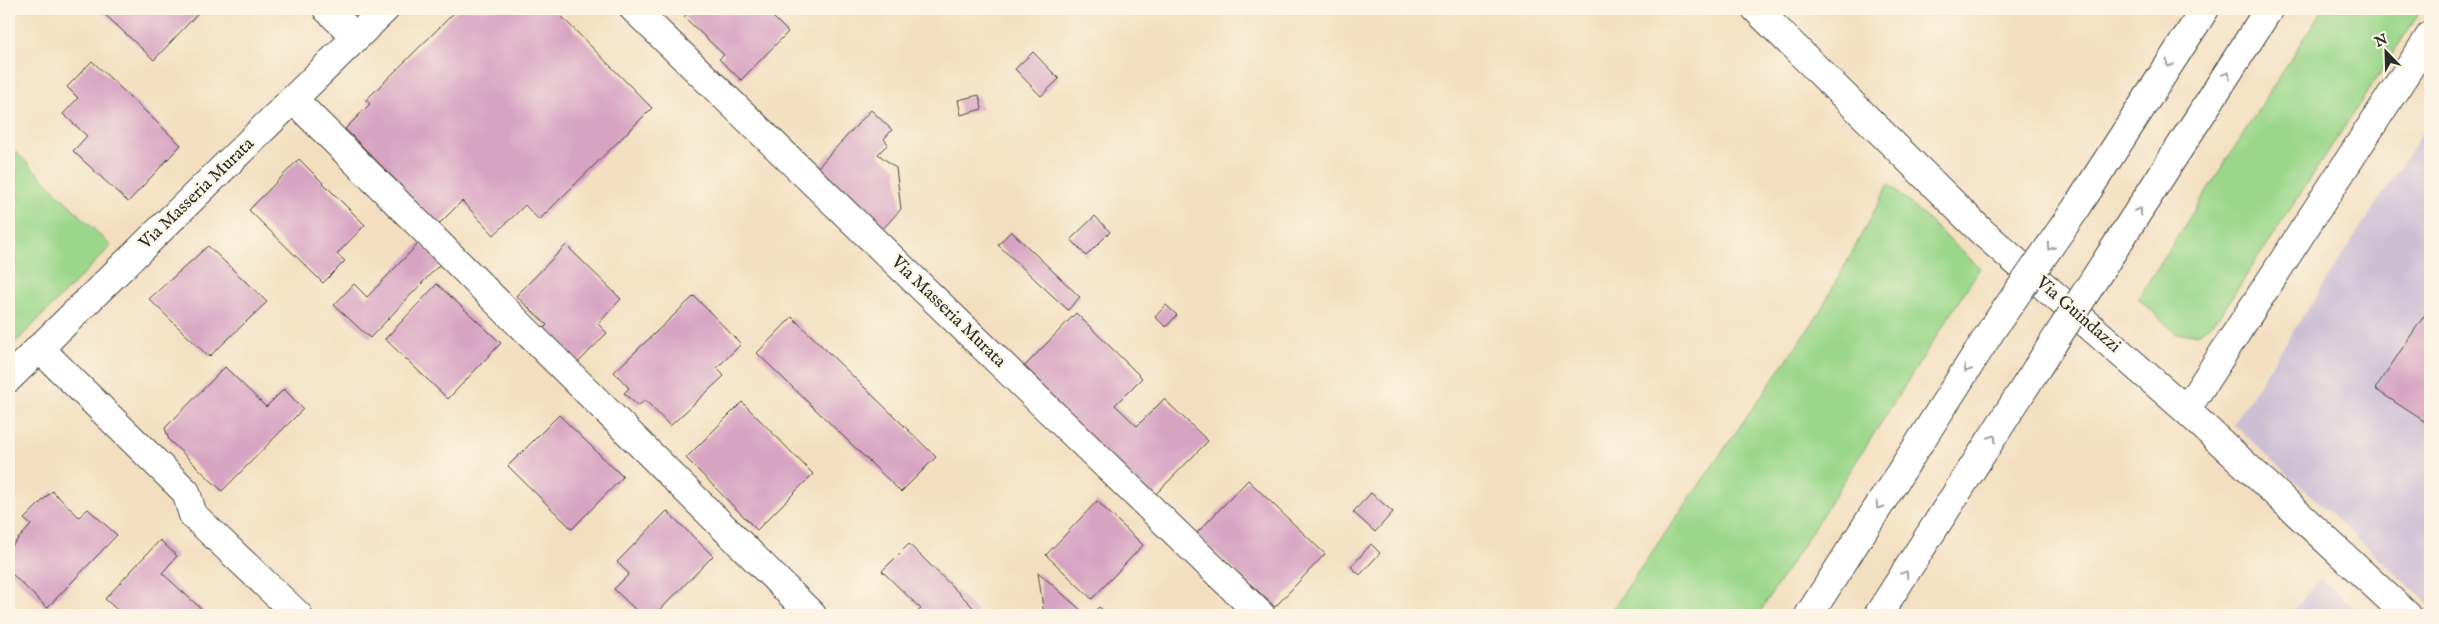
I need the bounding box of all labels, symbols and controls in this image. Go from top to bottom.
north arrow [2362,28,2412,78]
text: N [2371,30,2390,52]
one-way arrow [2166,59,2176,68]
one-way arrow [2221,71,2230,80]
street label: Via Masseria Murata [134,133,260,256]
one-way arrow [2133,208,2142,217]
one-way arrow [2047,241,2056,251]
street label: Via Masseria Murata [885,250,1011,373]
street label: Via Guindazzi [2030,271,2125,358]
one-way arrow [1964,363,1973,373]
one-way arrow [1986,434,1996,443]
one-way arrow [1876,500,1885,509]
one-way arrow [1898,571,1908,580]

